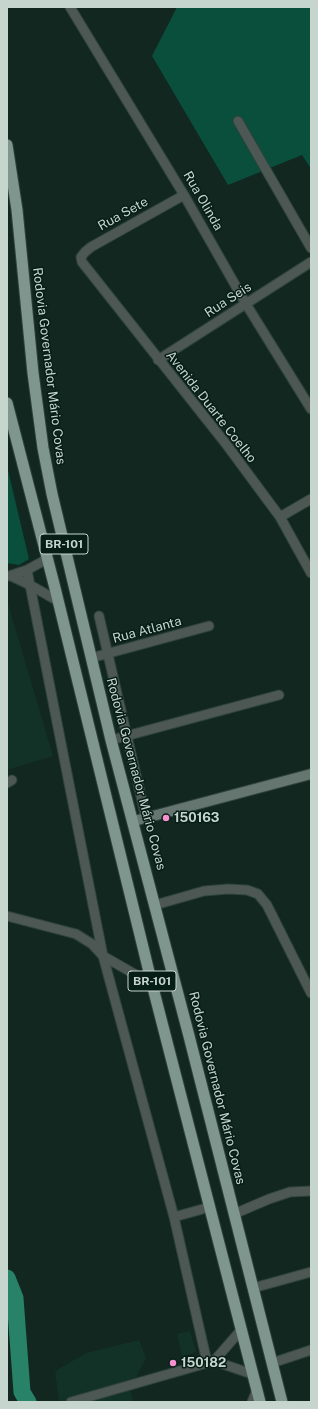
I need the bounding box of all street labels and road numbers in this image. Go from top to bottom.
street label: Rua Olinda [180,169,226,233]
street label: Rua Sete [95,194,151,234]
street label: Rodovia Governador Mário Covas [29,267,69,465]
street label: Rua Seis [202,279,254,321]
street label: Avenida Duarte Coelho [163,348,259,466]
road number: BR-101 [40,534,88,554]
street label: Rua Atlanta [111,613,183,647]
street label: Rodovia Governador Mário Covas [103,676,169,872]
road number: BR-101 [128,971,176,991]
street label: Rodovia Governador Mário Covas [185,990,249,1186]

